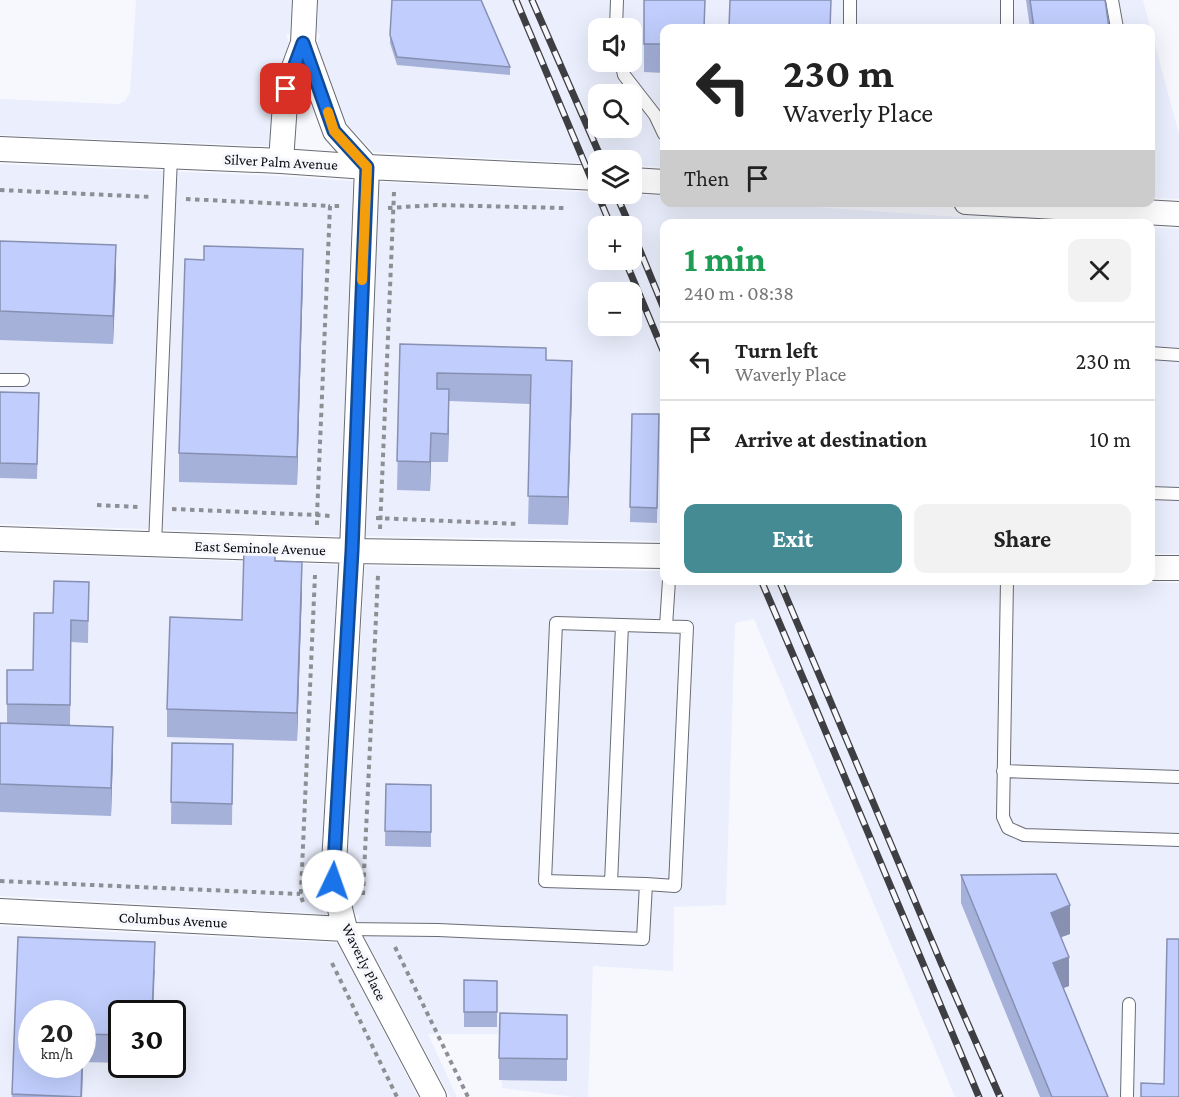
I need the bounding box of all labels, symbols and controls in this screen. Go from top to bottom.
map controls [588,18,642,336]
button: sound [588,18,642,72]
icon: left [684,48,762,126]
text: 230 m [783,49,894,96]
pin [260,63,311,114]
icon: arrive [269,72,302,105]
button: search [588,84,642,138]
text: Waverly Place [783,98,933,128]
button: layers [588,150,642,204]
street label: Silver Palm Avenue [224,151,339,173]
icon: arrive [741,162,774,195]
text: Then [684,166,729,191]
button: + [588,216,642,270]
text: 1 min [684,239,766,279]
button: close [1068,239,1131,302]
button: − [588,282,642,336]
text: 240 m · 08:38 [684,282,794,304]
text: Turn left [735,338,818,363]
icon: left [684,345,717,378]
text: 230 m [1076,349,1131,374]
text: Waverly Place [735,363,846,385]
icon: arrive [684,423,717,456]
text: Arrive at destination [735,427,927,452]
text: 10 m [1089,427,1131,452]
button: Exit [684,504,902,573]
button: Share [914,504,1131,573]
street label: East Seminole Avenue [194,538,326,558]
position arrow [301,849,365,913]
street label: Columbus Avenue [118,909,228,931]
street label: Waverly Place [338,921,390,1004]
speed limit sign: 30 [108,1000,186,1078]
text: 20 [40,1015,74,1048]
text: km/h [41,1046,73,1062]

